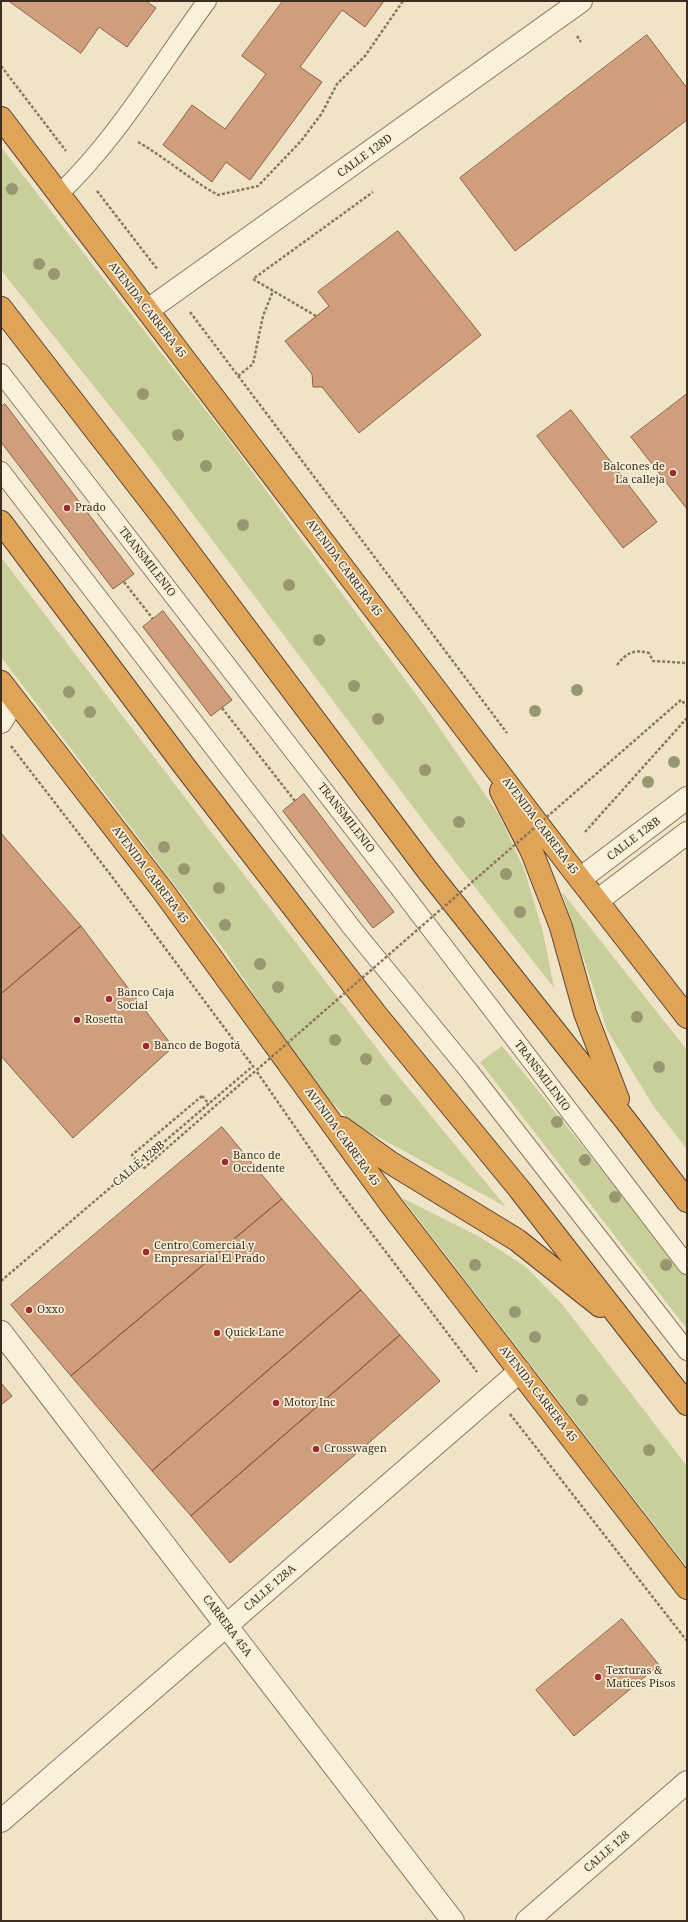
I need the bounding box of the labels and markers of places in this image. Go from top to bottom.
place label: Balcones de La calleja [603,460,665,486]
marker: Balcones de La calleja [668,468,678,478]
place label: Prado [75,501,106,515]
marker: Prado [62,503,72,513]
place label: Banco Caja Social [117,986,175,1012]
marker: Banco Caja Social [104,994,114,1004]
place label: Rosetta [85,1013,123,1027]
marker: Rosetta [72,1015,82,1025]
place label: Banco de Bogotá [154,1039,240,1053]
marker: Banco de Bogotá [141,1041,151,1051]
place label: Banco de Occidente [233,1149,285,1175]
marker: Banco de Occidente [220,1157,230,1167]
place label: Centro Comercial y Empresarial El Prado [154,1239,265,1265]
marker: Centro Comercial y Empresarial El Prado [141,1247,151,1257]
place label: Oxxo [37,1303,64,1317]
marker: Oxxo [24,1305,34,1315]
place label: Quick Lane [225,1326,284,1340]
marker: Quick Lane [212,1328,222,1338]
place label: Motor Inc [284,1396,335,1410]
marker: Motor Inc [271,1398,281,1408]
place label: Crosswagen [324,1442,387,1456]
marker: Crosswagen [311,1444,321,1454]
place label: Texturas & Matices Pisos [606,1664,675,1690]
marker: Texturas & Matices Pisos [593,1672,603,1682]

